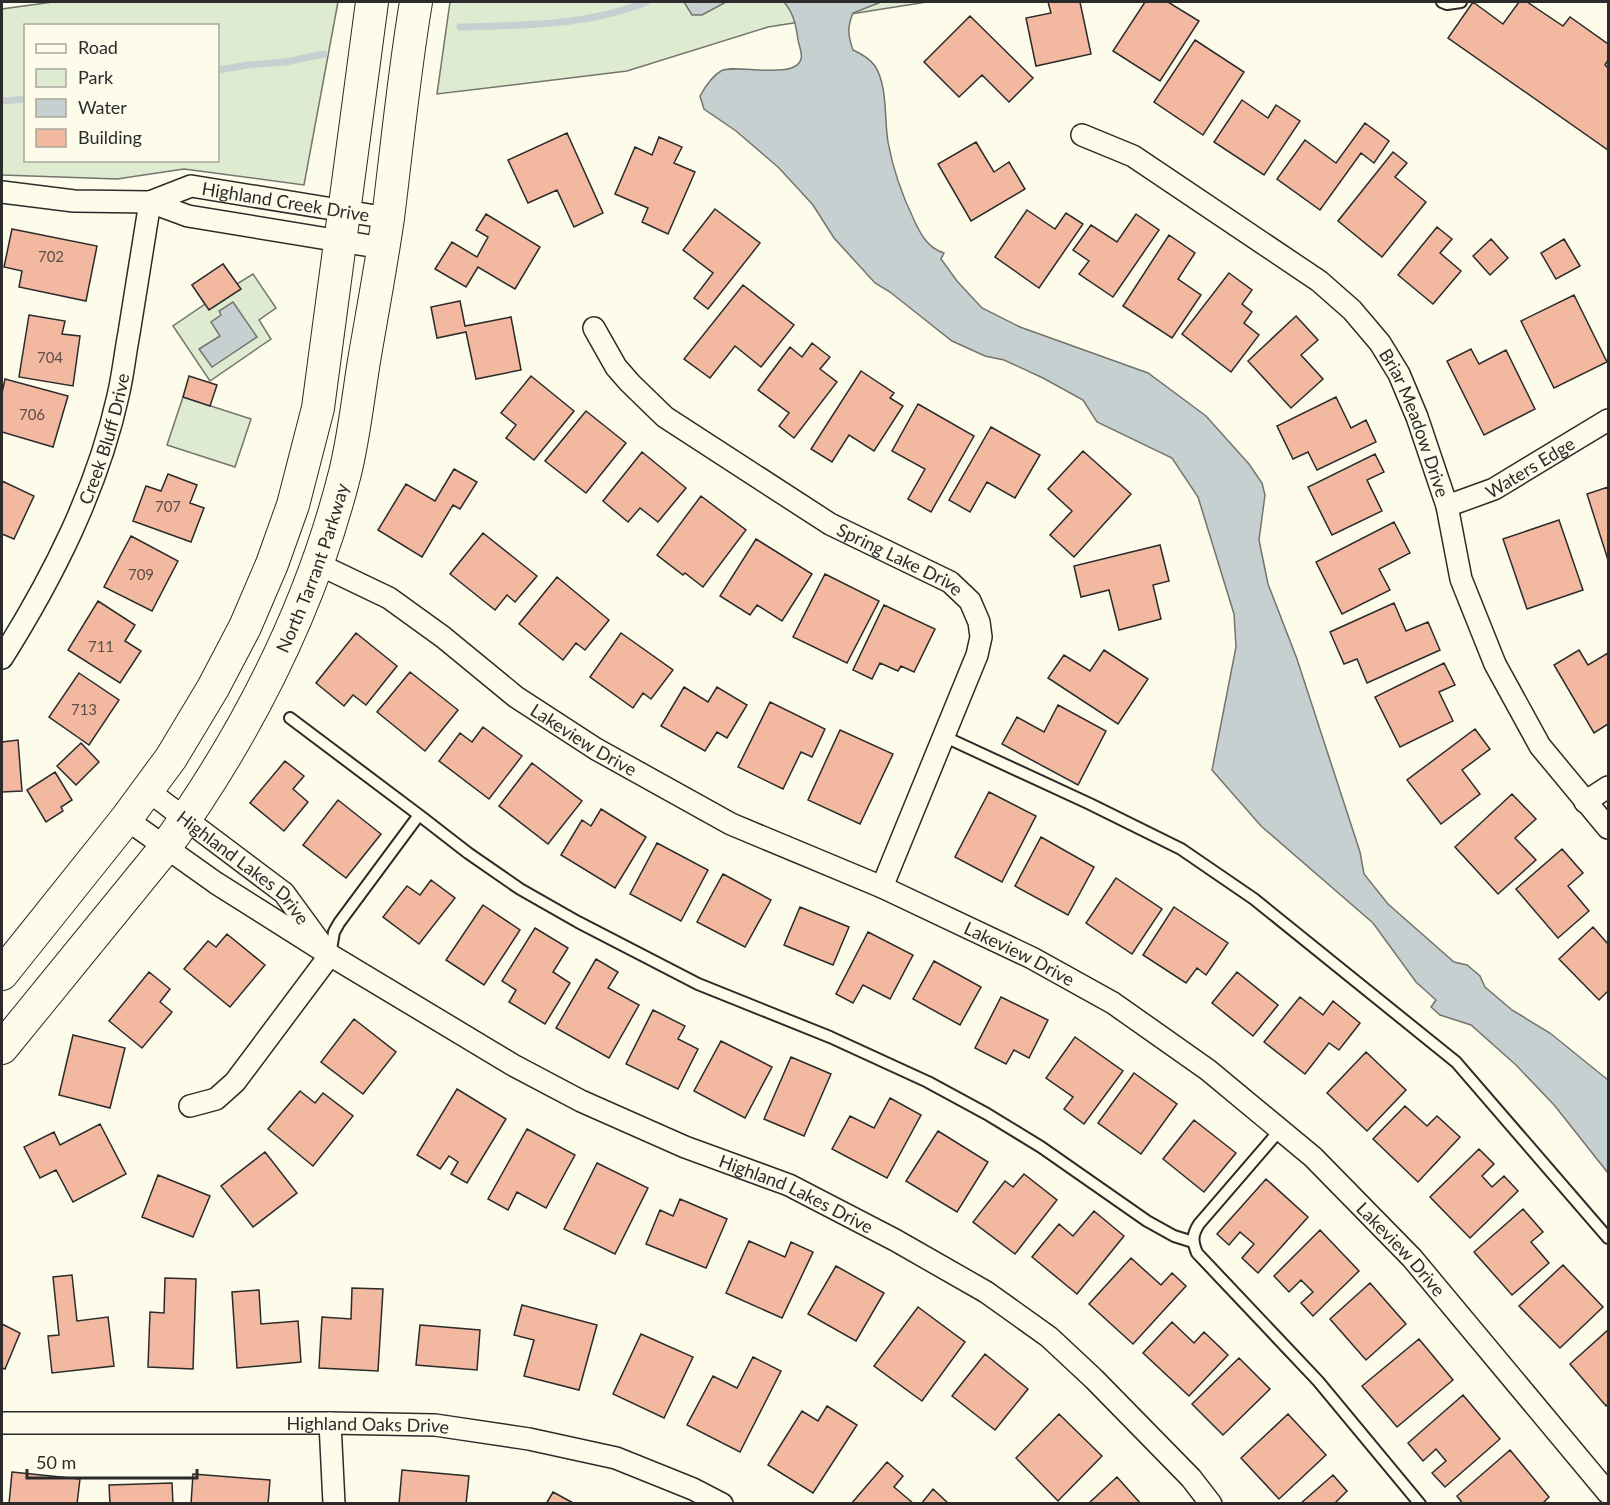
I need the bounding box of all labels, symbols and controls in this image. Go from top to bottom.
legend [24,24,219,162]
text: Road [78,36,118,58]
text: Park [78,66,114,88]
text: Water [78,96,127,118]
text: Building [78,126,142,148]
street label: Highland Creek Drive [200,177,371,226]
house number: 702 [38,247,64,265]
street label: Briar Meadow Drive [1375,344,1454,500]
house number: 704 [37,348,63,366]
street label: Creek Bluff Drive [73,371,133,508]
house number: 706 [19,405,45,423]
street label: Waters Edge [1481,432,1578,503]
street label: North Tarrant Parkway [271,480,353,656]
house number: 707 [155,497,181,515]
street label: Spring Lake Drive [834,518,968,600]
house number: 709 [128,565,154,583]
house number: 711 [88,637,114,655]
street label: Lakeview Drive [527,699,641,780]
house number: 713 [71,700,97,718]
street label: Highland Lakes Drive [173,806,314,929]
street label: Lakeview Drive [961,917,1078,990]
street label: Highland Lakes Drive [716,1149,877,1238]
street label: Lakeview Drive [1352,1197,1450,1301]
street label: Highland Oaks Drive [287,1412,451,1438]
scale bar [27,1442,196,1480]
text: 50 m [36,1451,76,1473]

